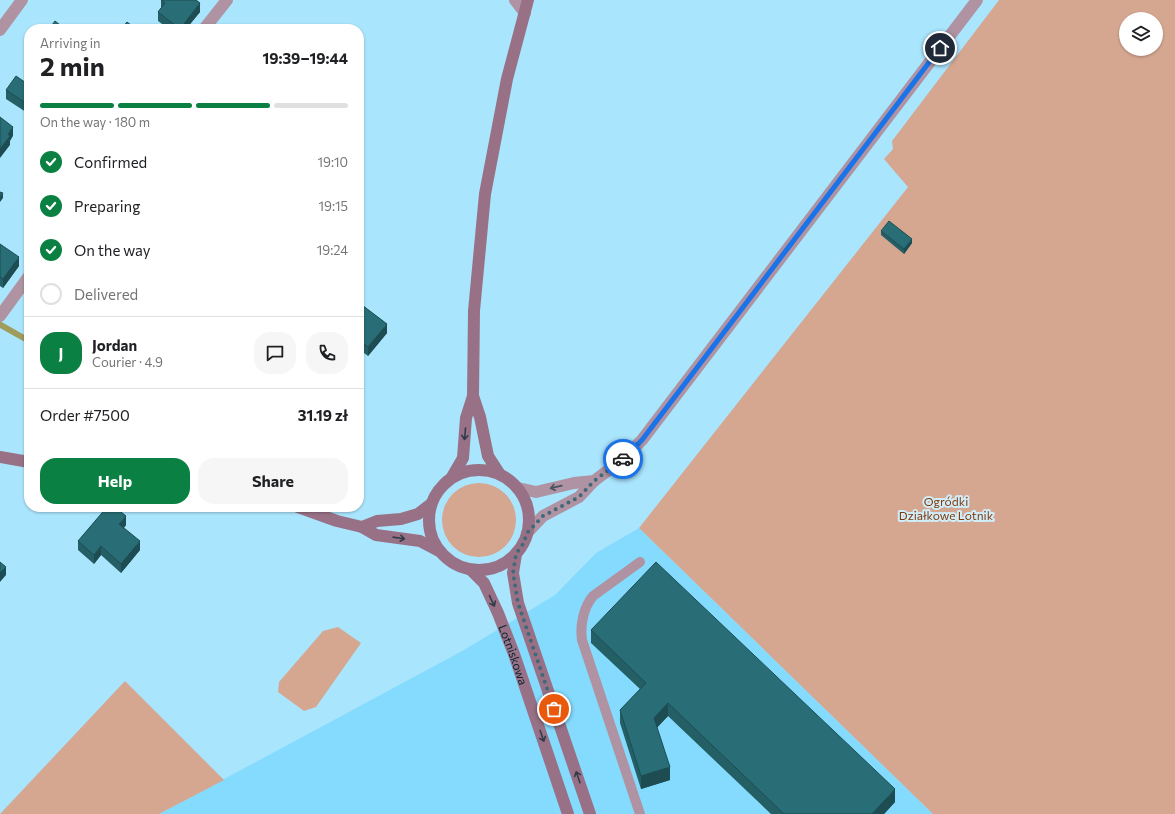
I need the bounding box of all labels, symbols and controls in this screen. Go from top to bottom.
map controls [1119,12,1163,56]
button: layers [1119,12,1163,56]
pin [923,31,957,65]
text: Arriving in [40,35,100,51]
icon: home [929,37,951,59]
text: 19:39–19:44 [262,49,348,67]
text: 2 min [40,50,105,81]
text: On the way · 180 m [40,114,150,130]
icon: check [40,151,62,173]
text: Confirmed [74,153,147,171]
text: 19:10 [317,154,348,170]
icon: check [40,195,62,217]
text: Preparing [74,197,140,215]
text: 19:15 [318,198,348,214]
icon: check [40,239,62,261]
text: On the way [74,241,151,259]
text: 19:24 [317,242,348,258]
text: Delivered [74,285,138,303]
button: chat [254,332,296,374]
button: phone [306,332,348,374]
text: Jordan [92,336,137,354]
text: J [59,344,63,362]
text: Courier · 4.9 [92,354,163,370]
text: Order #7500 [40,406,130,424]
text: 31.19 zł [298,406,348,424]
one-way arrow [461,427,469,440]
courier [603,439,643,479]
icon: car [612,448,634,470]
button: Help [40,458,190,504]
button: Share [198,458,348,504]
one-way arrow [550,484,563,491]
park label: Ogródki Działkowe Lotnik [899,494,994,522]
one-way arrow [392,534,405,542]
one-way arrow [489,595,497,607]
street label: Lotniskowa [496,622,531,687]
pin [537,692,571,726]
icon: bag [543,698,565,720]
one-way arrow [539,730,546,743]
one-way arrow [574,771,581,784]

